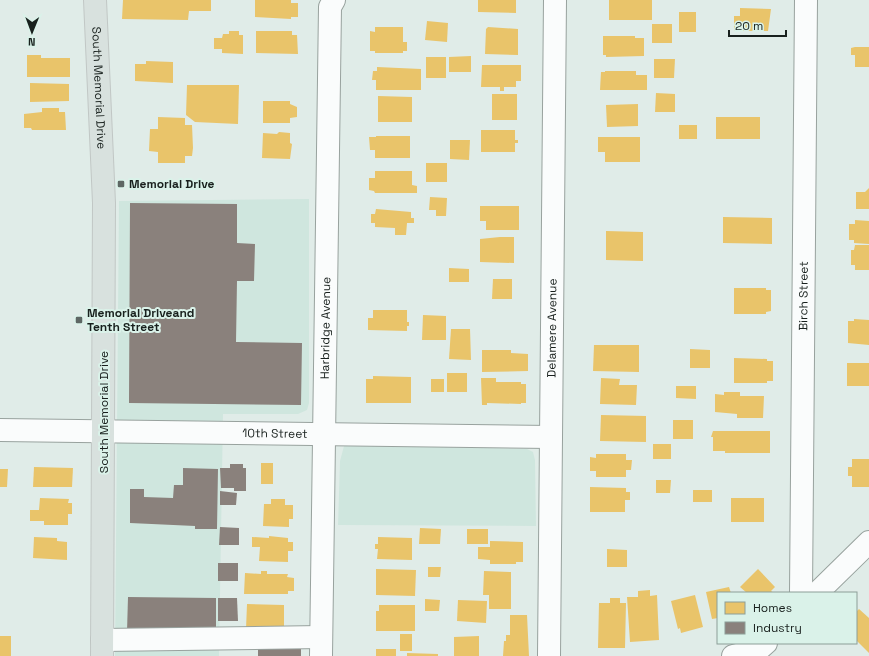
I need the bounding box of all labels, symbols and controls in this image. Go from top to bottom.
north arrow [12,12,52,52]
scale bar [729,12,786,38]
text: 20 m [735,18,763,34]
street label: South Memorial Drive [88,26,110,150]
text: N [28,35,36,49]
place label: Memorial Drive [129,176,215,192]
marker: Memorial Drive [116,179,126,189]
street label: Birch Street [795,261,812,331]
street label: Harbridge Avenue [317,277,334,379]
street label: Delamere Avenue [544,278,560,378]
place label: Memorial Driveand Tenth Street [87,305,194,335]
marker: Memorial Driveand Tenth Street [74,315,84,325]
street label: South Memorial Drive [96,351,112,473]
street label: 10th Street [242,425,308,442]
legend [717,592,857,644]
text: Homes [753,600,792,616]
text: Industry [753,620,802,636]

